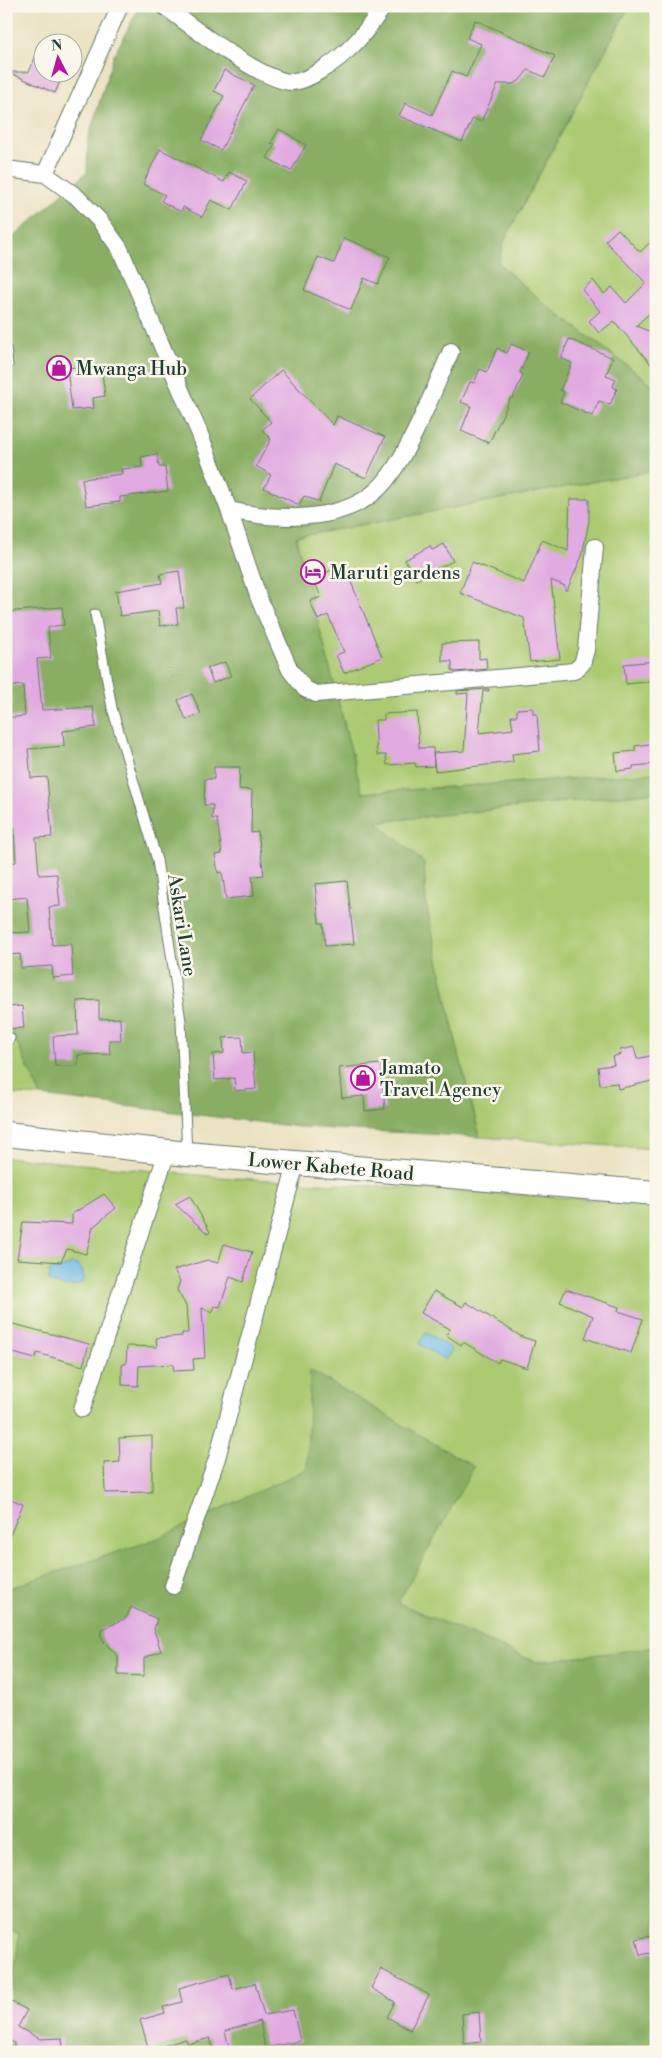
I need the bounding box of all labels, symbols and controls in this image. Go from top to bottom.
north arrow [32,32,82,82]
text: N [50,37,63,56]
shop icon: Mwanga Hub [46,355,72,381]
place label: Mwanga Hub [76,357,187,381]
hotel icon: Maruti gardens [300,559,326,585]
place label: Maruti gardens [330,561,460,585]
street label: Askari Lane [162,871,202,978]
place label: Jamato Travel Agency [379,1056,502,1102]
shop icon: Jamato Travel Agency [350,1065,376,1091]
street label: Lower Kabete Road [247,1148,415,1186]

